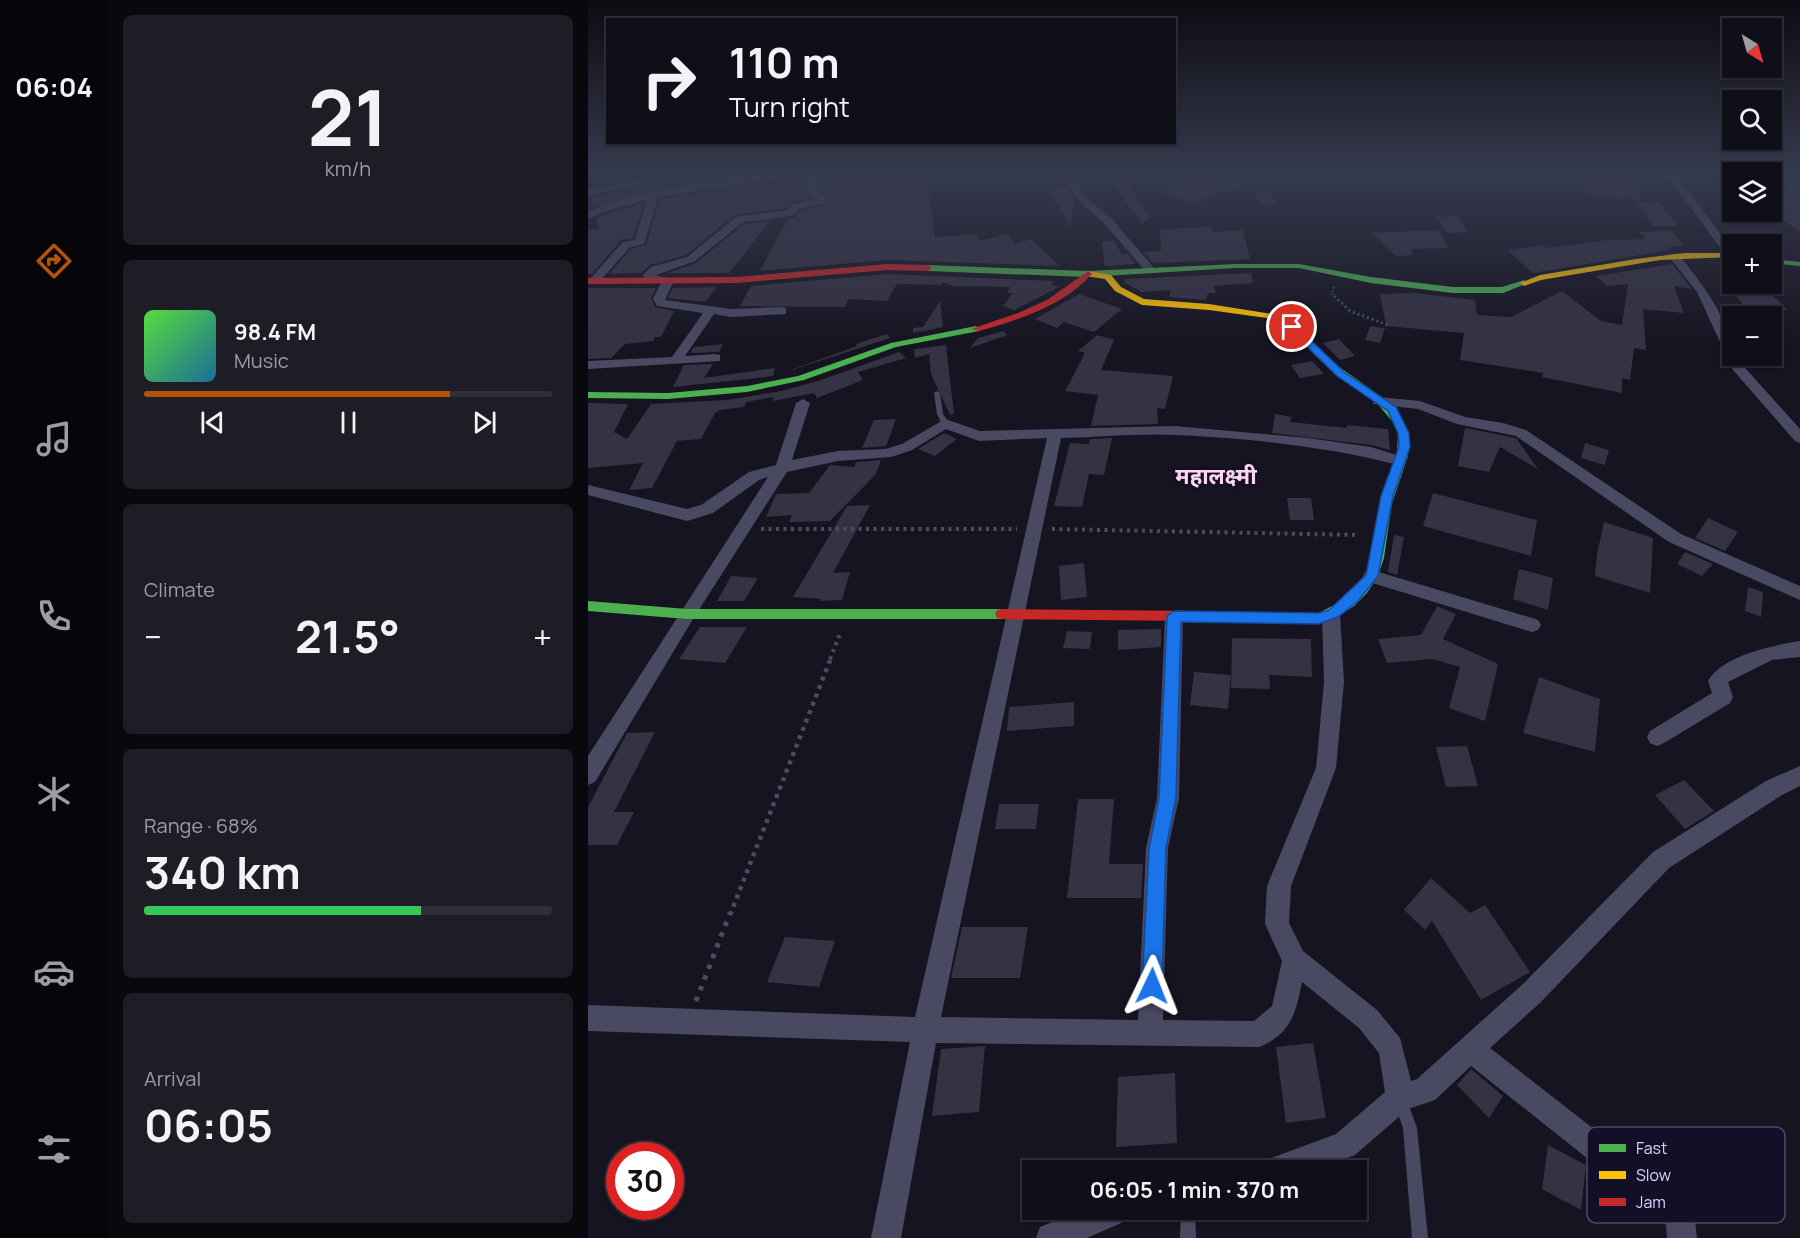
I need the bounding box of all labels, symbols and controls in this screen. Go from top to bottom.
north arrow [1722,18,1782,78]
map controls [1722,18,1782,366]
text: 110 m [729,33,840,91]
icon: right [630,42,708,120]
text: 21 [308,63,388,169]
text: 06:04 [15,68,93,105]
text: Turn right [729,88,850,125]
button: search [1722,90,1782,150]
text: km/h [325,155,371,182]
button: layers [1722,162,1782,222]
button: + [1722,234,1782,294]
icon: directions [33,240,75,282]
pin [1266,301,1317,352]
button: − [1722,306,1782,366]
icon: arrive [1275,310,1308,343]
text: 98.4 FM [234,317,316,347]
text: Music [234,347,289,374]
icon: previous [196,406,229,439]
icon: pause [332,406,365,439]
icon: next [468,406,501,439]
icon: music [33,418,75,460]
district label: महालक्ष्मी [1175,461,1257,491]
text: Climate [144,576,215,603]
icon: phone [33,595,75,637]
text: 21.5° [295,605,400,667]
text: − [144,614,162,659]
text: + [533,614,552,659]
icon: climate [33,773,75,815]
text: Range · 68% [144,812,258,839]
text: 340 km [144,841,301,903]
icon: car [33,951,75,993]
position arrow [1120,954,1184,1018]
text: Arrival [144,1065,201,1092]
text: 06:05 [144,1094,273,1156]
legend [1587,1127,1785,1223]
icon: filters [33,1128,75,1170]
text: Fast [1636,1137,1667,1159]
speed limit sign: 30 [606,1142,684,1220]
text: Slow [1636,1164,1671,1186]
text: 06:05 · 1 min · 370 m [1090,1175,1299,1205]
text: Jam [1636,1191,1666,1213]

